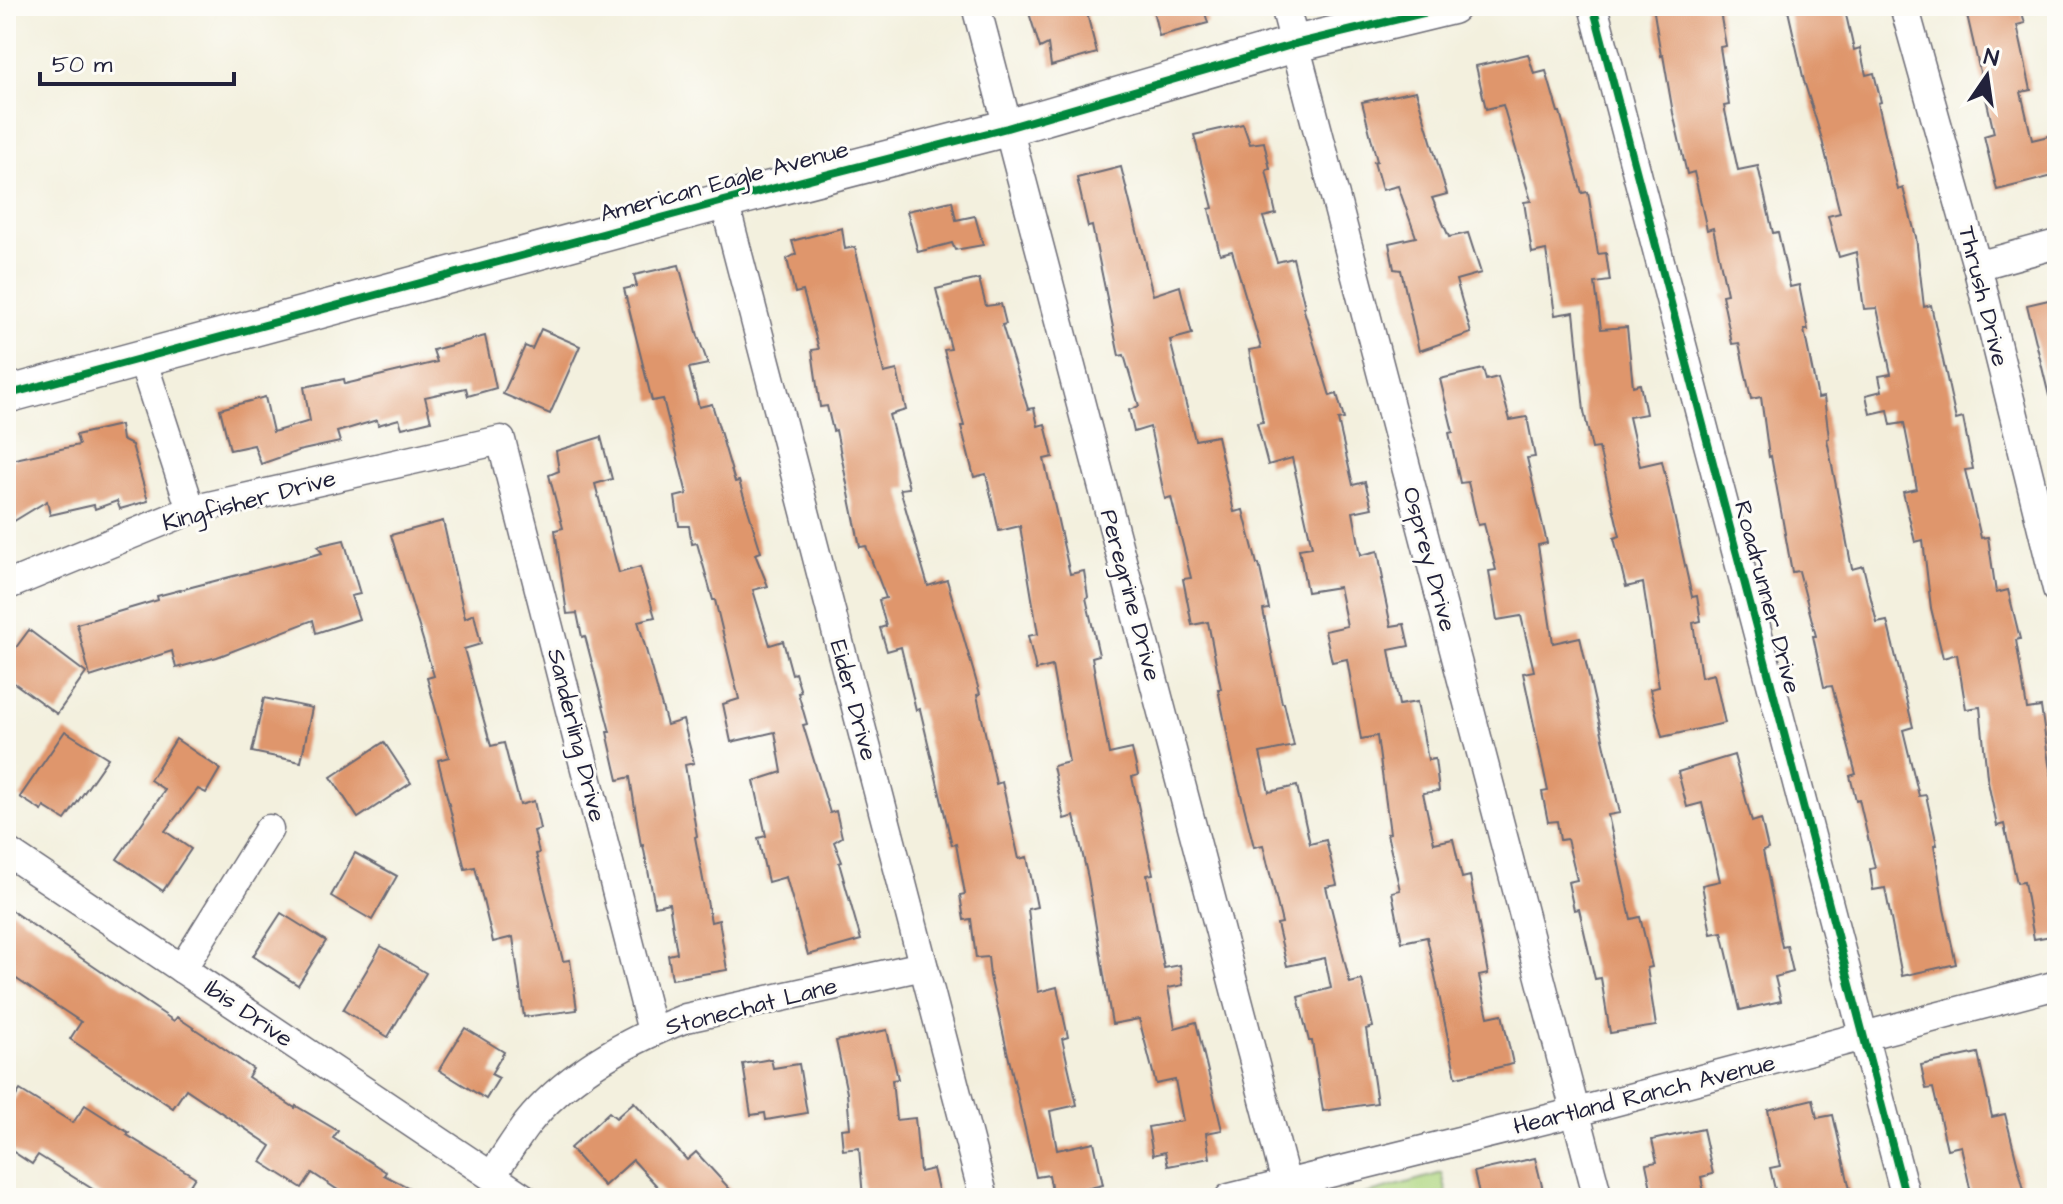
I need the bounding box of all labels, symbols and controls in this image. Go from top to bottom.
scale bar [40,36,234,86]
north arrow [1947,36,2027,116]
text: N [1981,41,2002,75]
text: 50 m [52,48,113,82]
street label: American Eagle Avenue [596,132,853,232]
street label: Thrush Drive [1949,222,2017,370]
street label: Kingfisher Drive [159,462,340,541]
street label: Osprey Drive [1392,483,1465,636]
street label: Roadrunner Drive [1725,497,1809,697]
street label: Peregrine Drive [1090,506,1169,685]
street label: Eider Drive [821,636,885,764]
street label: Sanderling Drive [537,645,614,826]
street label: Stonechat Lane [662,969,841,1045]
street label: Ibis Drive [197,972,300,1056]
street label: Heartland Ranch Avenue [1510,1046,1779,1144]

